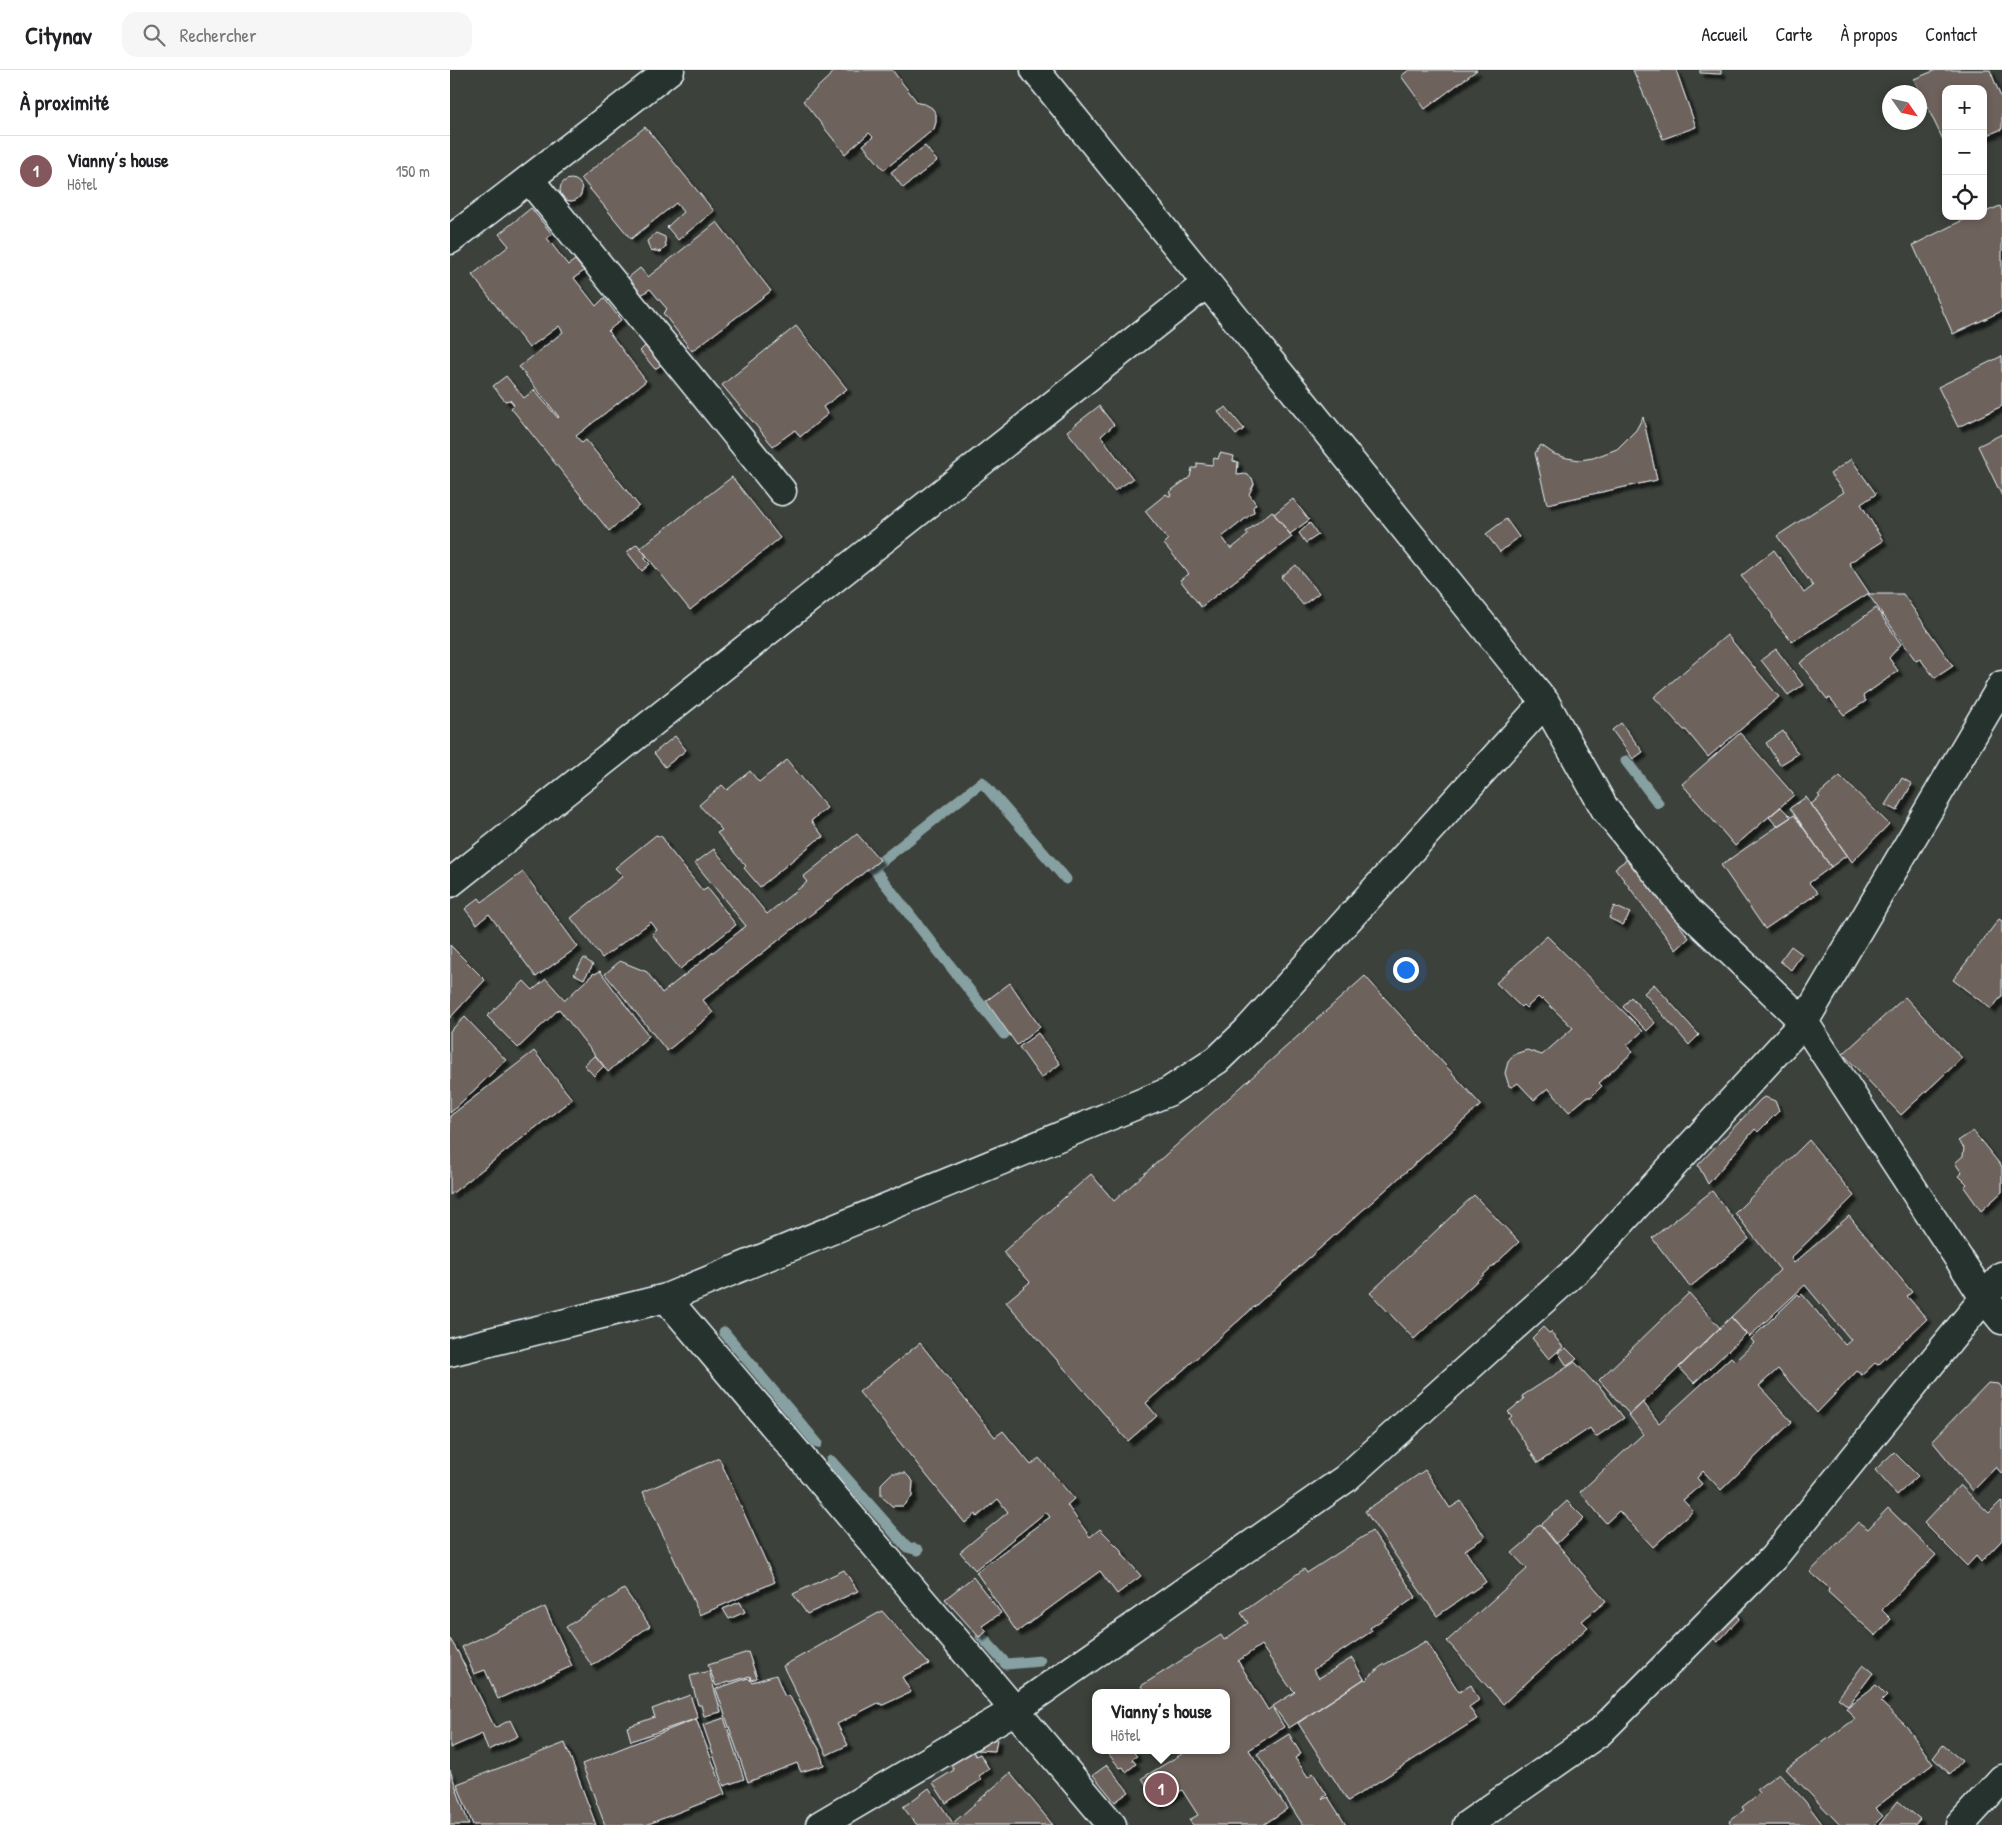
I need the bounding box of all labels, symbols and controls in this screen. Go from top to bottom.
search box [122,12,472,57]
text: Citynav [25,19,92,51]
icon: search [140,21,168,49]
text: Rechercher [180,22,256,48]
text: Accueil [1701,22,1747,47]
text: Carte [1775,22,1813,47]
text: À propos [1841,22,1897,47]
text: Contact [1925,22,1977,47]
north arrow [1882,85,1927,130]
map controls [1942,85,1987,220]
button: + [1942,85,1987,130]
text: À proximité [20,88,109,117]
button: − [1942,130,1987,175]
text: Vianny’s house [67,147,169,173]
text: 1 [33,160,39,182]
text: 150 m [396,160,430,182]
text: Hôtel [67,173,97,195]
button: locate [1942,175,1987,220]
your location [1393,957,1419,983]
popup [1092,1689,1230,1754]
text: Vianny’s house [1110,1698,1212,1724]
text: Hôtel [1110,1724,1140,1746]
pin: 1 [1145,1770,1177,1808]

